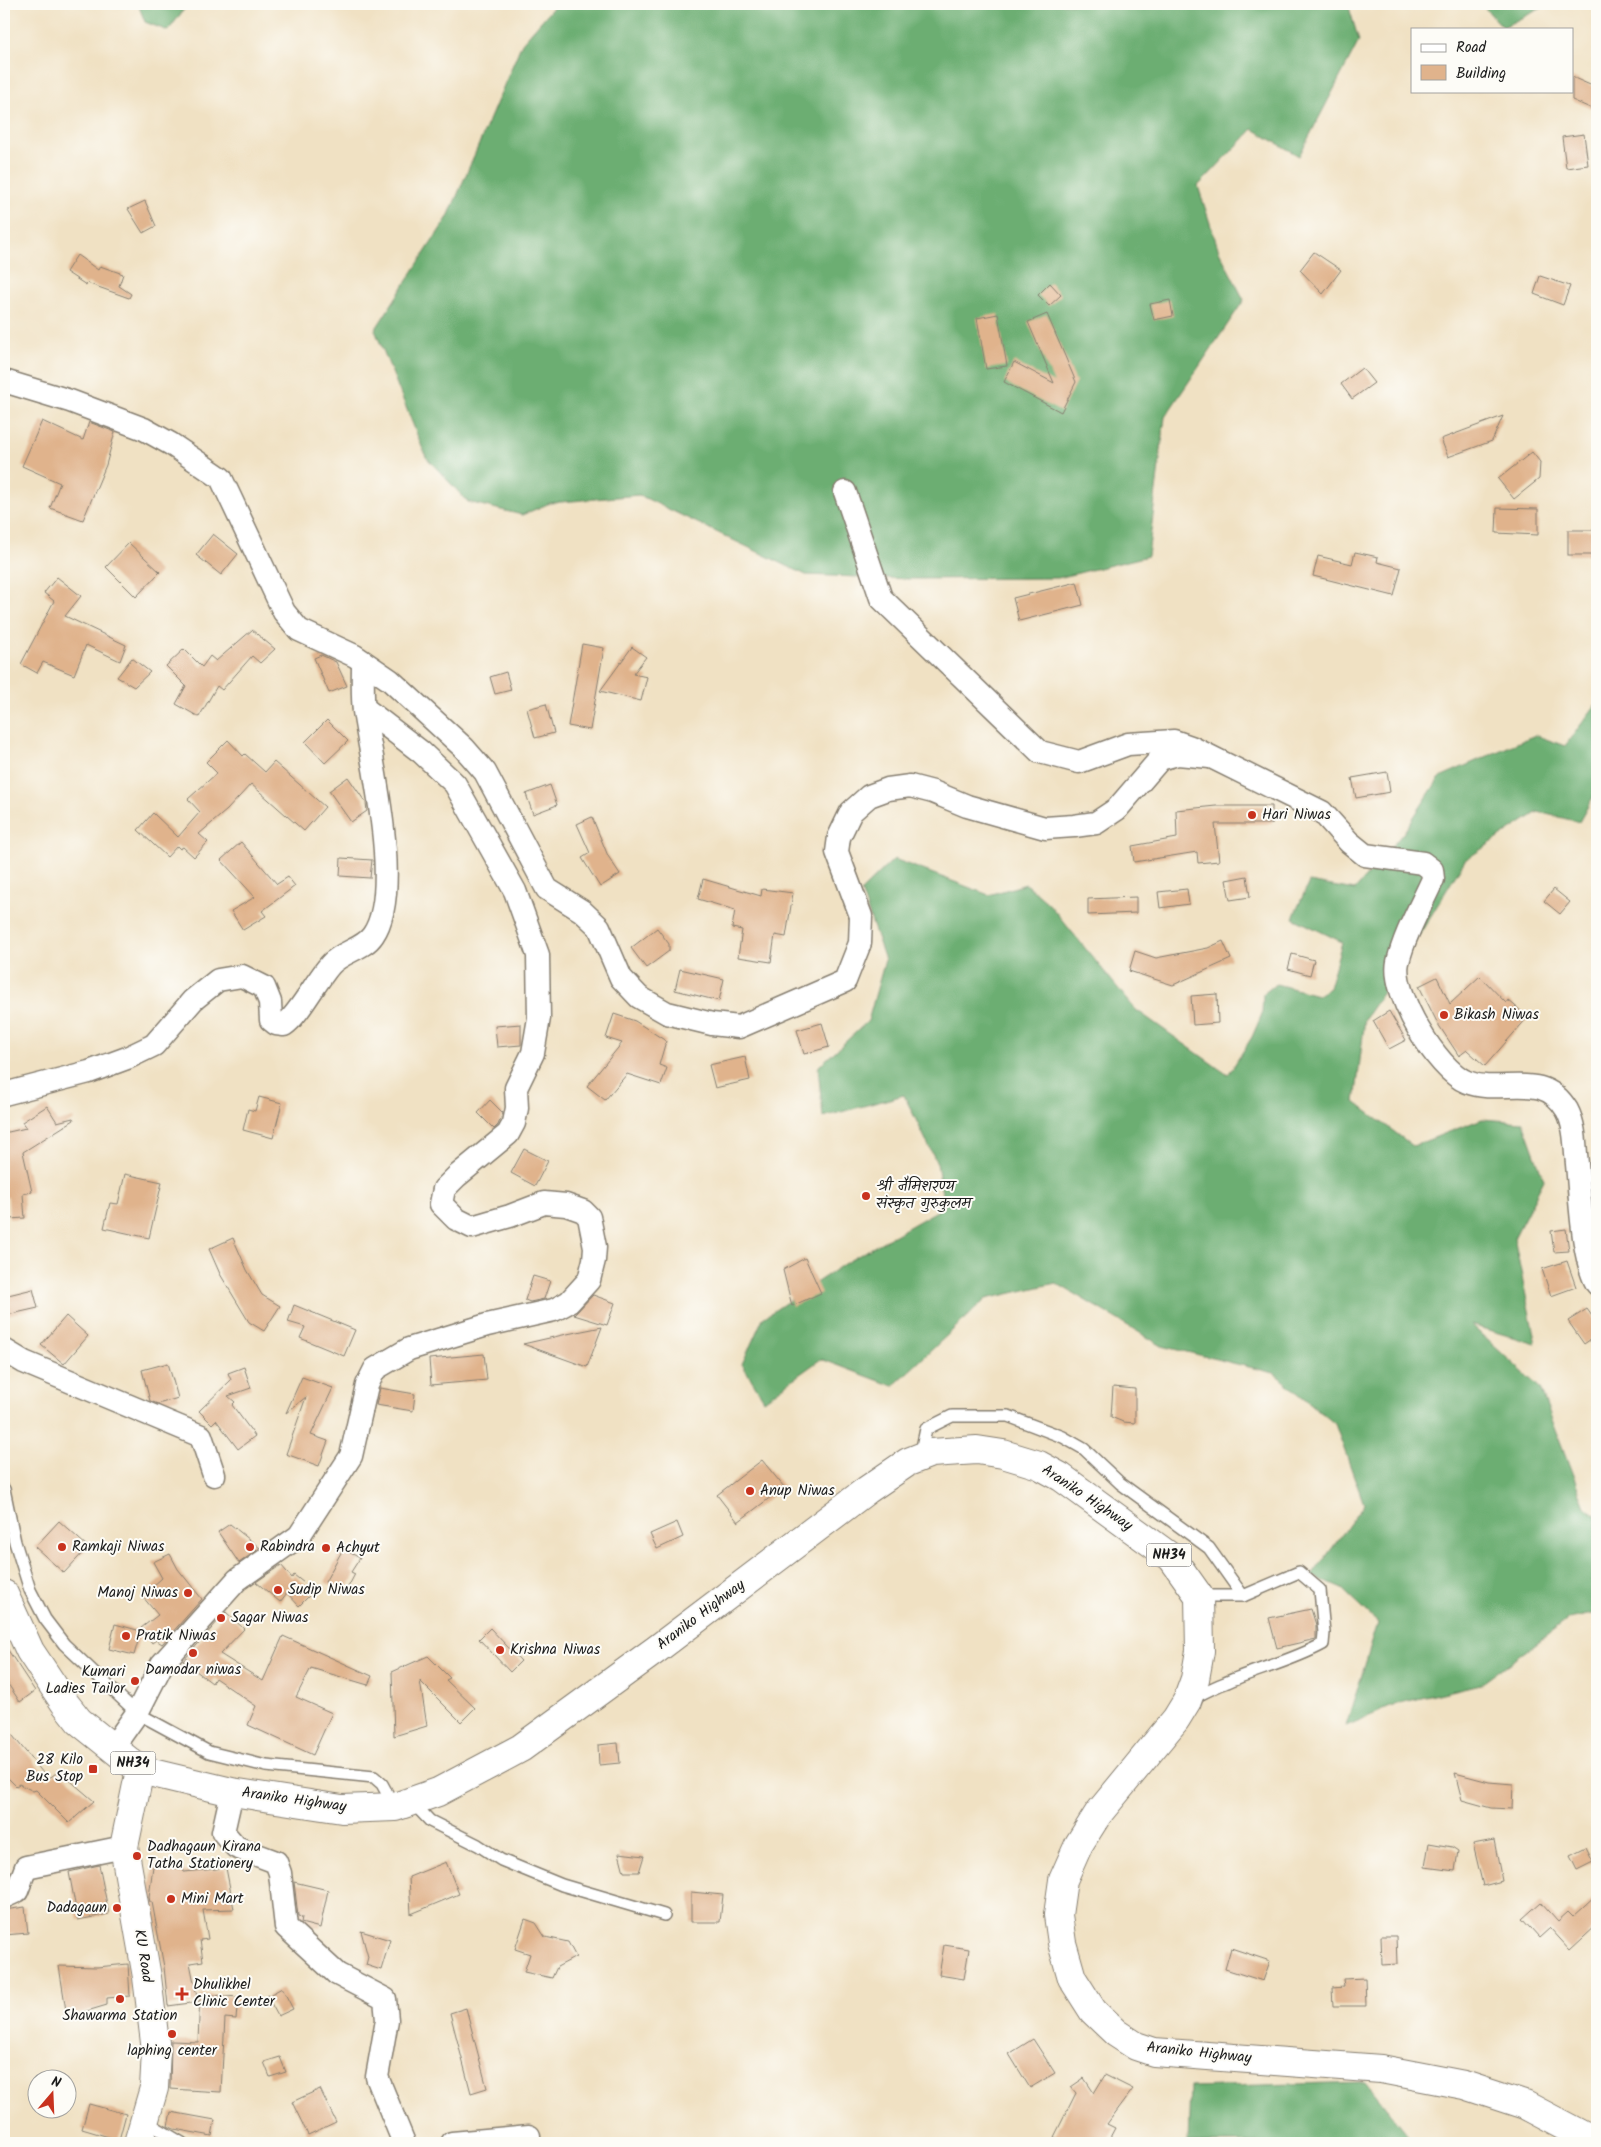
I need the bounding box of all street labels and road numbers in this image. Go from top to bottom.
street label: Araniko Highway [1037,1459,1138,1538]
road number: NH34 [1146,1544,1192,1566]
street label: Araniko Highway [652,1573,751,1656]
road number: NH34 [110,1752,156,1775]
street label: Araniko Highway [240,1781,349,1819]
street label: KU Road [127,1927,159,1985]
street label: Araniko Highway [1145,2036,1254,2071]

